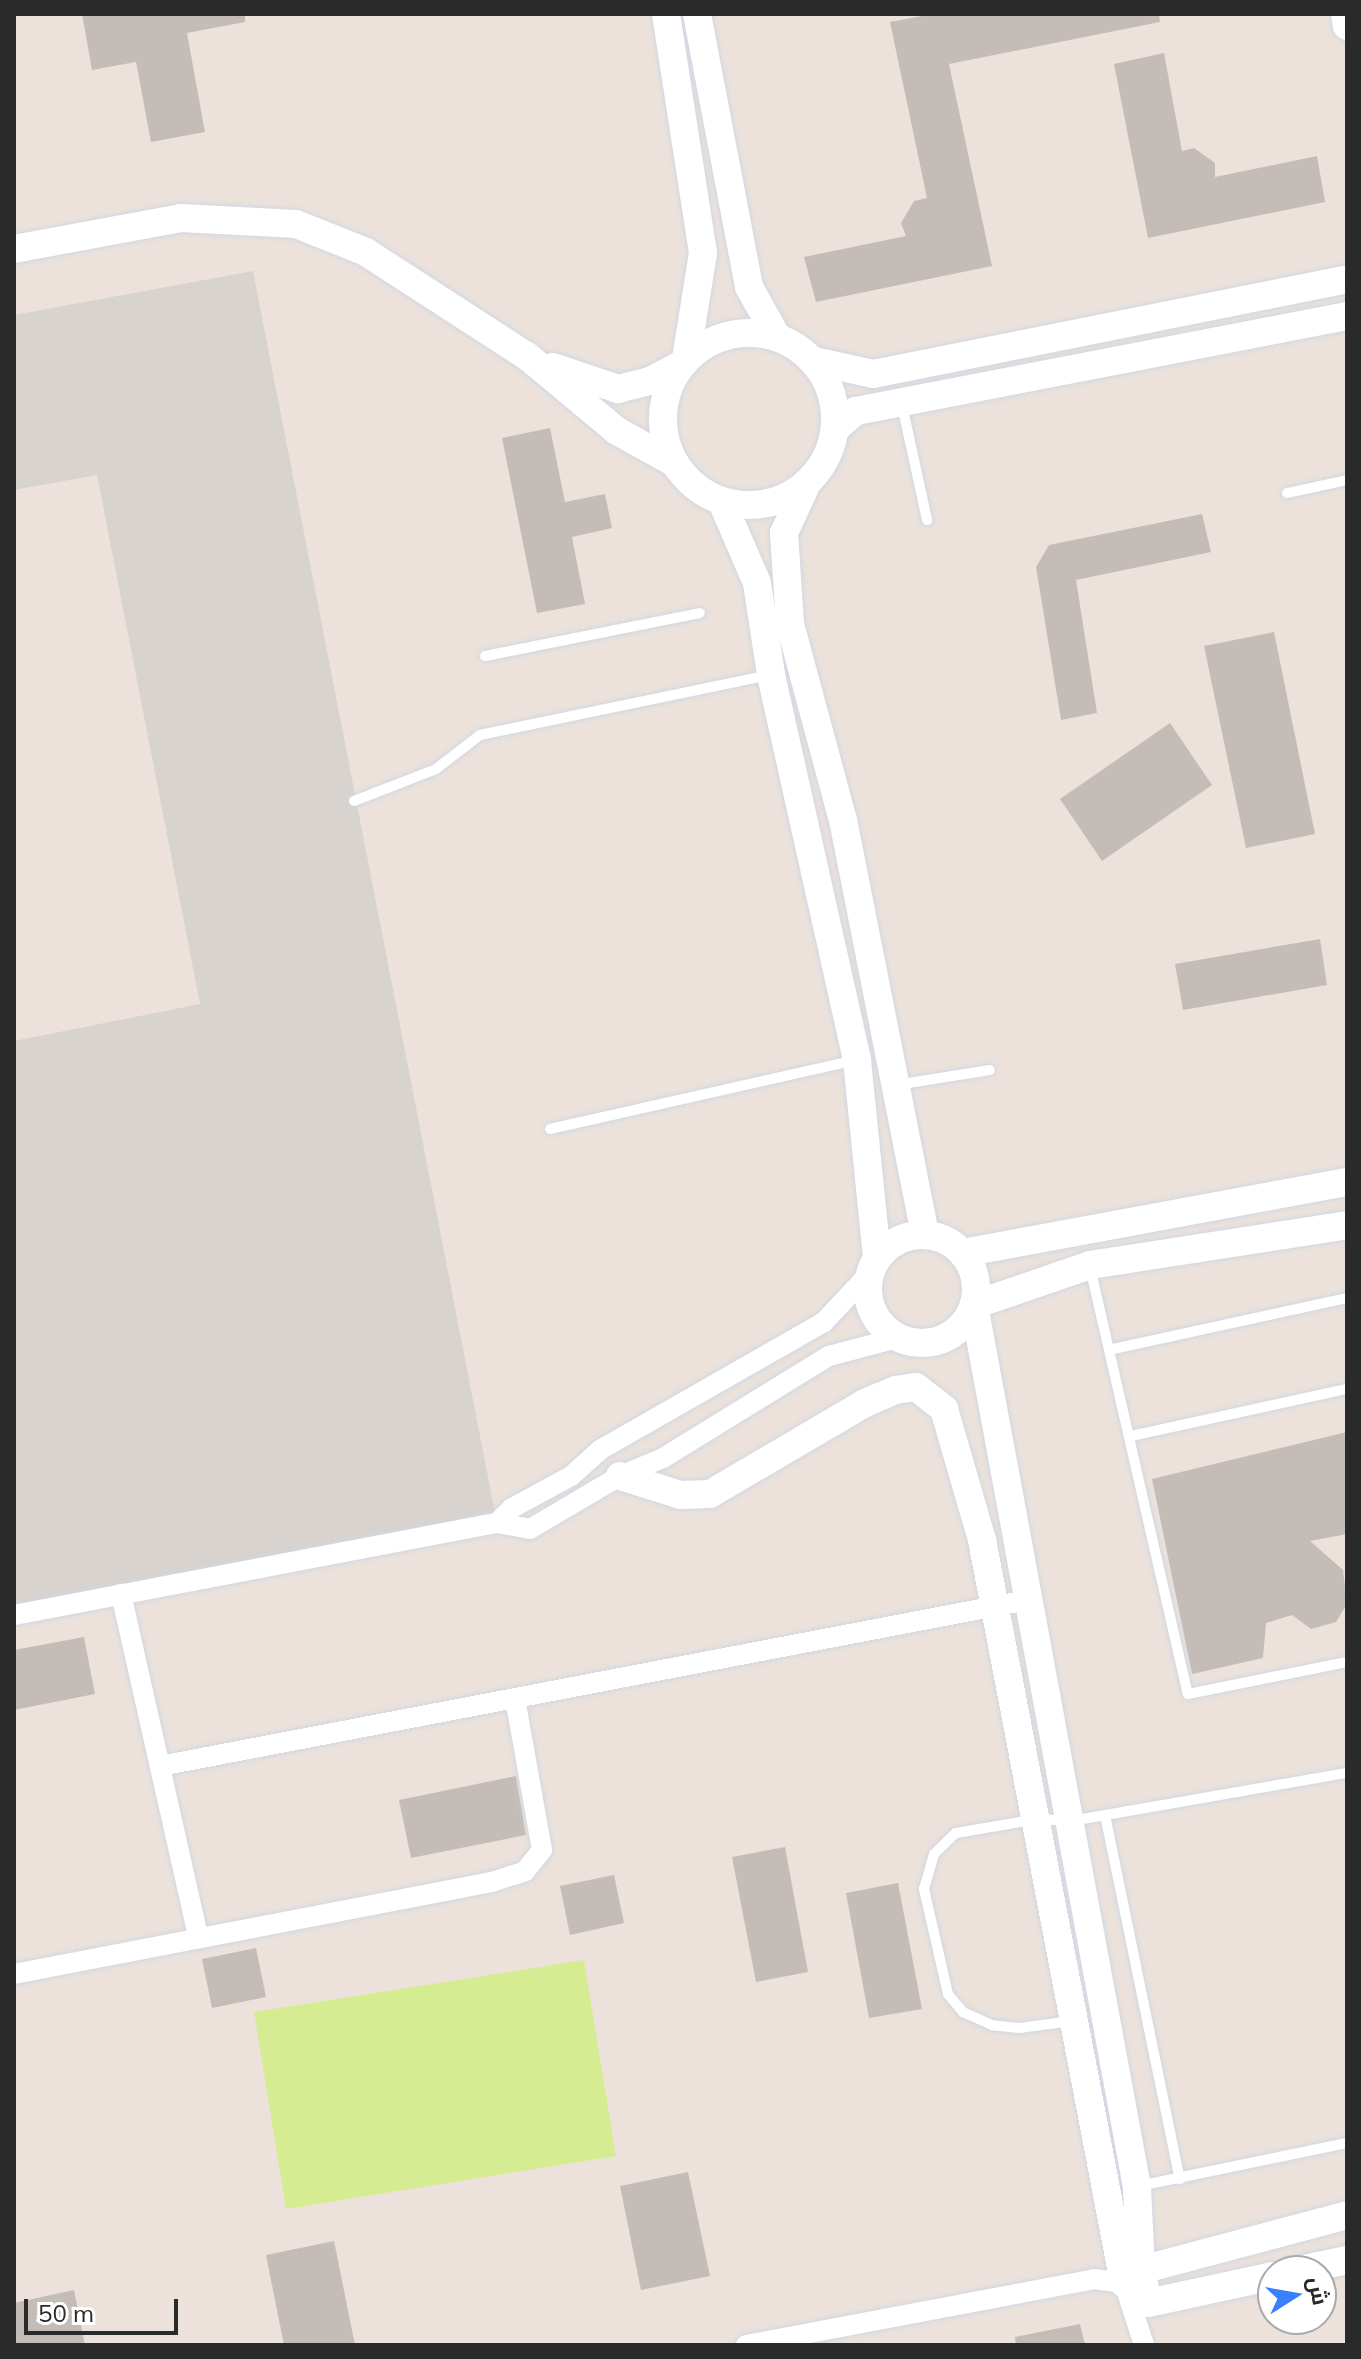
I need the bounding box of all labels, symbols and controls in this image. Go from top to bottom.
north arrow [1257,2255,1337,2335]
text: ش [1302,2274,1335,2307]
scale bar [28,2283,182,2333]
text: 50 m [38,2298,94,2328]

